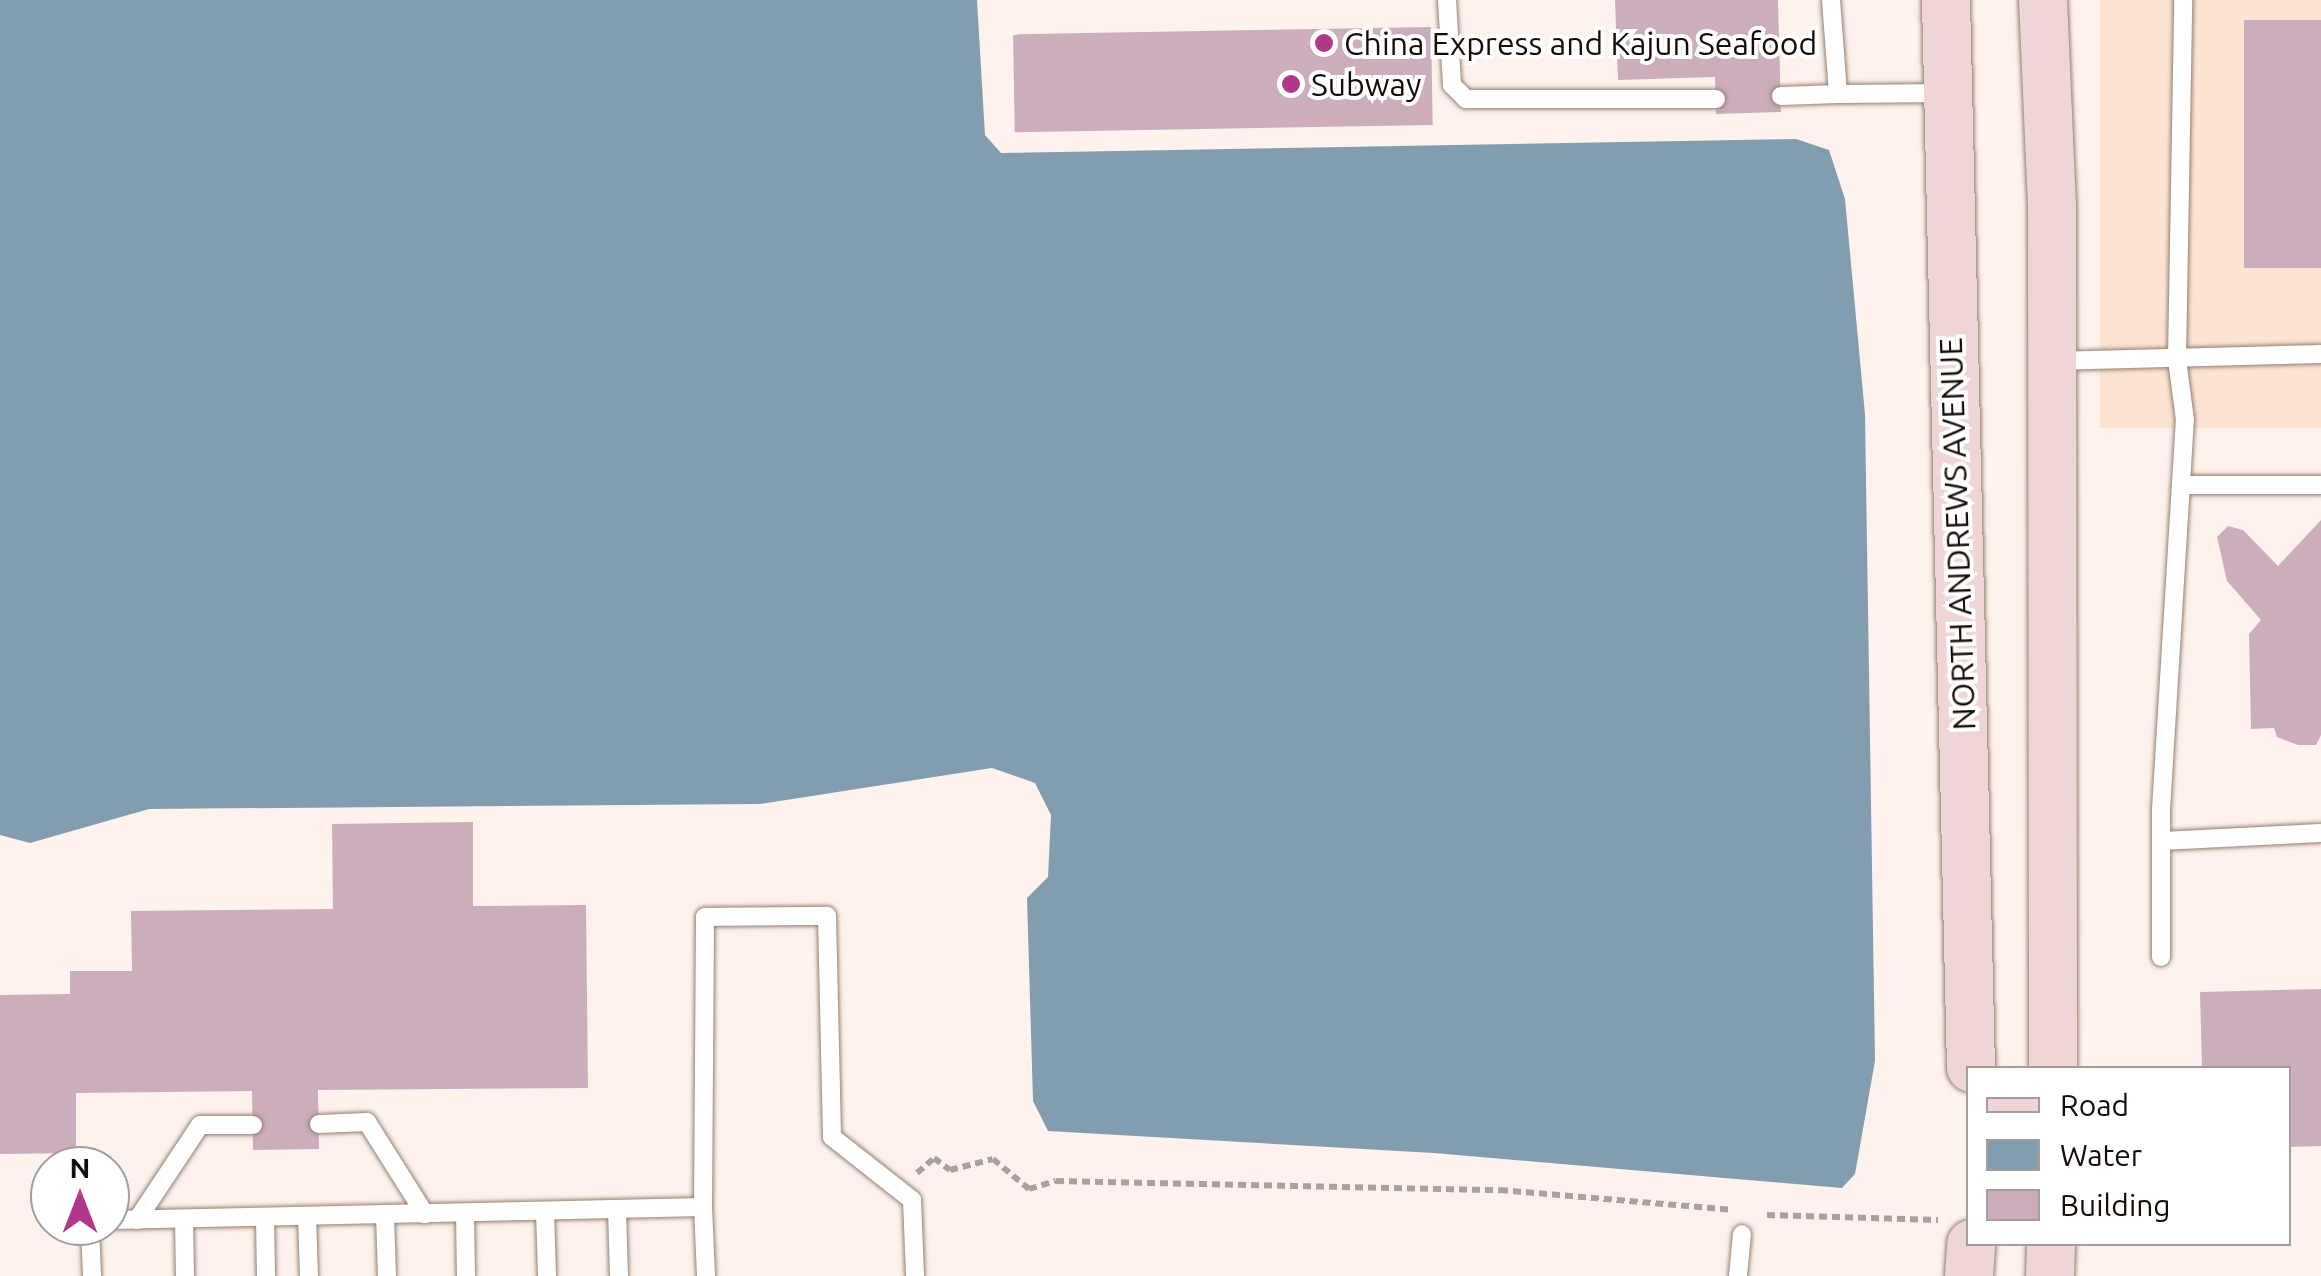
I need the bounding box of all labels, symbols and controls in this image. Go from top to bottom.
place label: China Express and Kajun Seafood [1344,24,1817,62]
marker: China Express and Kajun Seafood [1313,32,1335,54]
place label: Subway [1311,65,1421,103]
marker: Subway [1280,73,1302,95]
street label: NORTH ANDREWS AVENUE [1931,337,1983,731]
legend [1966,1066,2291,1246]
text: Road [2060,1088,2129,1122]
text: Water [2060,1138,2142,1172]
north arrow [30,1146,130,1246]
text: N [70,1152,90,1183]
text: Building [2060,1188,2171,1222]

